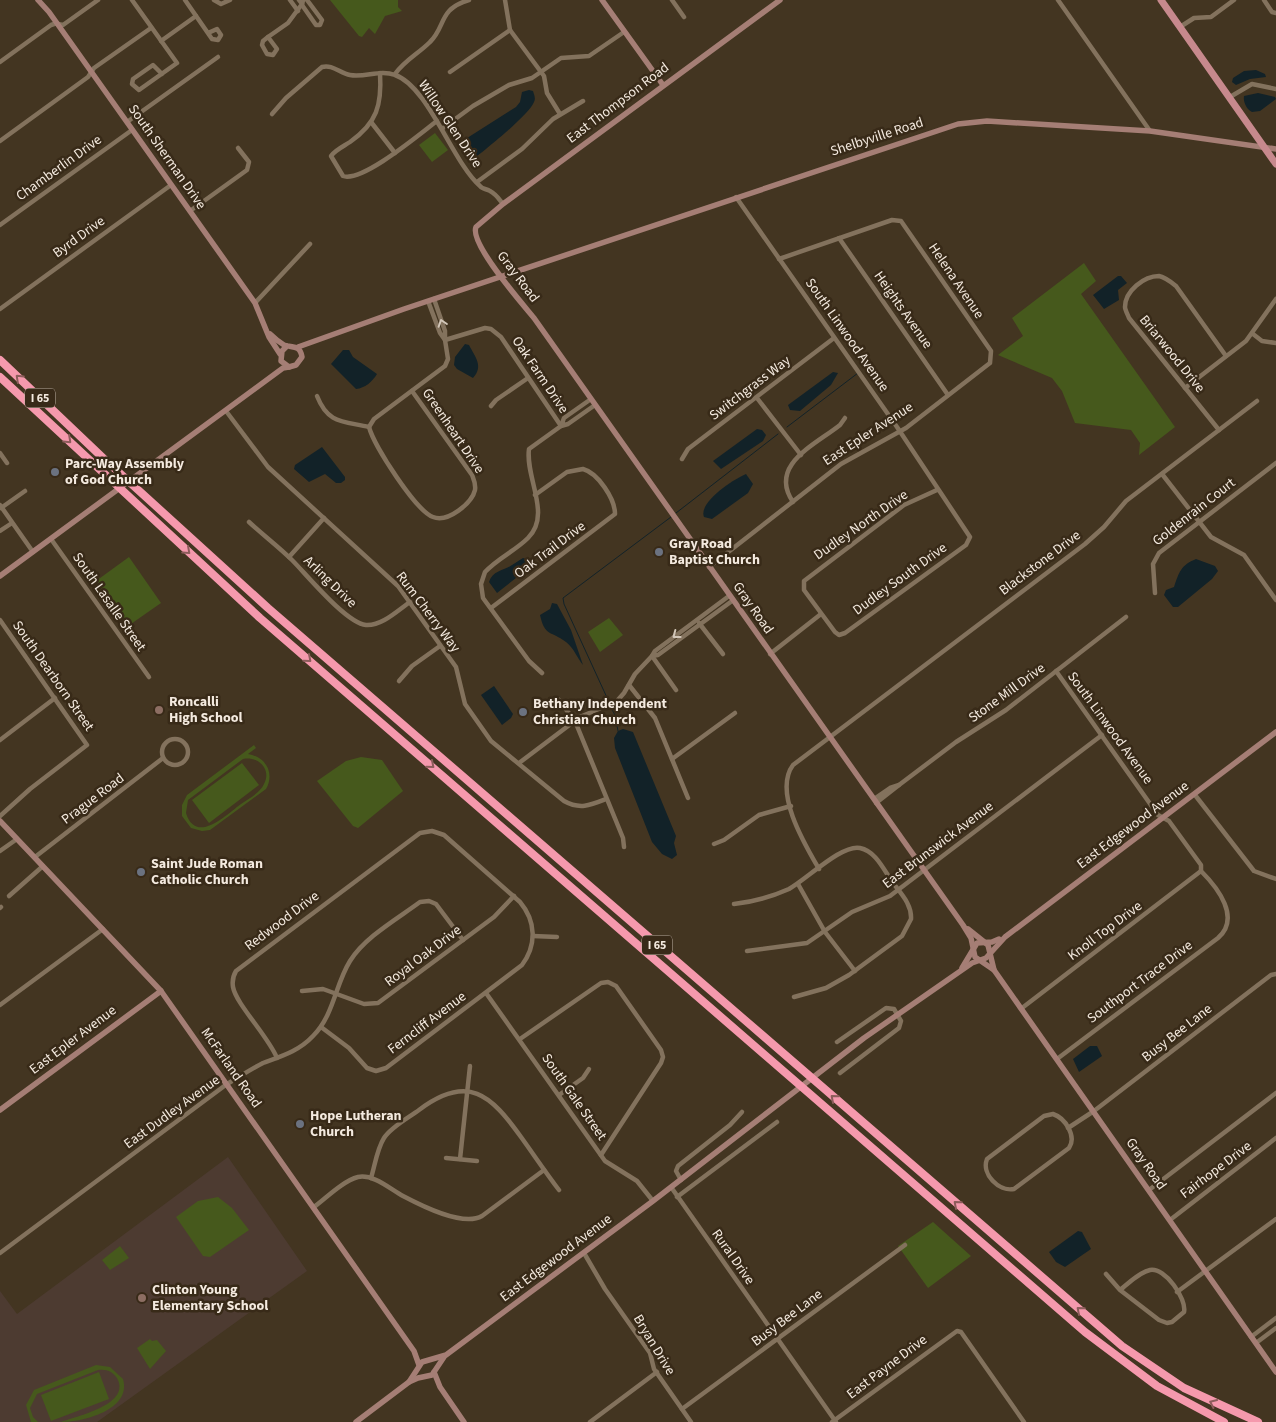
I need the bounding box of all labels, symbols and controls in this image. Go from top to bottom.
street label: East Thompson Road [563,58,673,148]
street label: Willow Glen Drive [413,76,487,172]
street label: South Sherman Drive [123,100,211,214]
street label: Shelbyville Road [828,113,926,161]
street label: Chamberlin Drive [12,130,106,206]
street label: Byrd Drive [49,211,109,263]
street label: Helena Avenue [923,239,989,323]
street label: Gray Road [492,247,544,307]
street label: Heights Avenue [869,267,937,353]
street label: South Linwood Avenue [800,274,894,396]
street label: Briarwood Drive [1134,311,1210,397]
one-way arrow [438,319,448,327]
street label: Oak Farm Drive [507,332,573,418]
street label: Switchgrass Way [705,351,795,425]
one-way arrow [16,375,25,384]
street label: Greenheart Drive [417,384,489,478]
road number: I 65 [25,388,55,408]
street label: East Epler Avenue [819,397,917,471]
one-way arrow [62,434,71,443]
place label: Parc-Way Assembly of God Church [65,454,185,490]
marker: Parc-Way Assembly of God Church [49,466,61,478]
street label: Goldenrain Court [1148,473,1240,551]
street label: Dudley North Drive [810,485,912,565]
street label: Oak Trail Drive [510,517,590,583]
street label: Blackstone Drive [995,526,1085,600]
place label: Gray Road Baptist Church [669,534,760,570]
street label: Dudley South Drive [849,538,951,620]
one-way arrow [181,545,190,554]
marker: Gray Road Baptist Church [653,546,665,558]
street label: South Lasalle Street [67,549,151,656]
street label: Arling Drive [299,551,361,613]
street label: Rum Cherry Way [391,568,465,657]
street label: Gray Road [728,578,778,638]
street label: South Dearborn Street [7,617,99,736]
one-way arrow [672,629,682,638]
one-way arrow [302,653,311,662]
street label: Stone Mill Drive [964,658,1050,728]
street label: South Linwood Avenue [1062,668,1158,788]
place label: Roncalli High School [169,692,242,728]
place label: Bethany Independent Christian Church [533,694,667,730]
marker: Roncalli High School [153,704,165,716]
marker: Bethany Independent Christian Church [517,706,529,718]
one-way arrow [425,760,434,769]
street label: Prague Road [57,769,129,829]
street label: East Edgewood Avenue [1073,776,1193,874]
street label: East Brunswick Avenue [878,796,998,893]
place label: Saint Jude Roman Catholic Church [151,854,263,890]
marker: Saint Jude Roman Catholic Church [135,866,147,878]
street label: Redwood Drive [241,886,323,956]
street label: Knoll Top Drive [1064,896,1146,966]
street label: Royal Oak Drive [380,920,466,992]
road number: I 65 [642,936,672,954]
street label: Southport Trace Drive [1083,936,1197,1028]
street label: Ferncliff Avenue [384,987,470,1059]
street label: Busy Bee Lane [1138,999,1216,1067]
street label: East Epler Avenue [25,1001,121,1079]
street label: McFarland Road [196,1024,266,1112]
street label: South Gale Street [537,1050,612,1145]
street label: East Dudley Avenue [120,1070,224,1154]
one-way arrow [831,1094,840,1103]
place label: Hope Lutheran Church [310,1106,402,1142]
marker: Hope Lutheran Church [294,1118,306,1130]
street label: Gray Road [1121,1134,1171,1194]
street label: Fairhope Drive [1176,1136,1256,1204]
one-way arrow [954,1201,963,1210]
street label: East Edgewood Avenue [496,1209,616,1307]
street label: Rural Drive [706,1225,760,1289]
place label: Clinton Young Elementary School [152,1280,268,1316]
street label: Busy Bee Lane [747,1285,827,1351]
marker: Clinton Young Elementary School [136,1292,148,1304]
one-way arrow [1077,1308,1086,1316]
street label: Bryan Drive [628,1311,680,1379]
street label: East Payne Drive [843,1330,931,1404]
one-way arrow [1209,1399,1218,1409]

